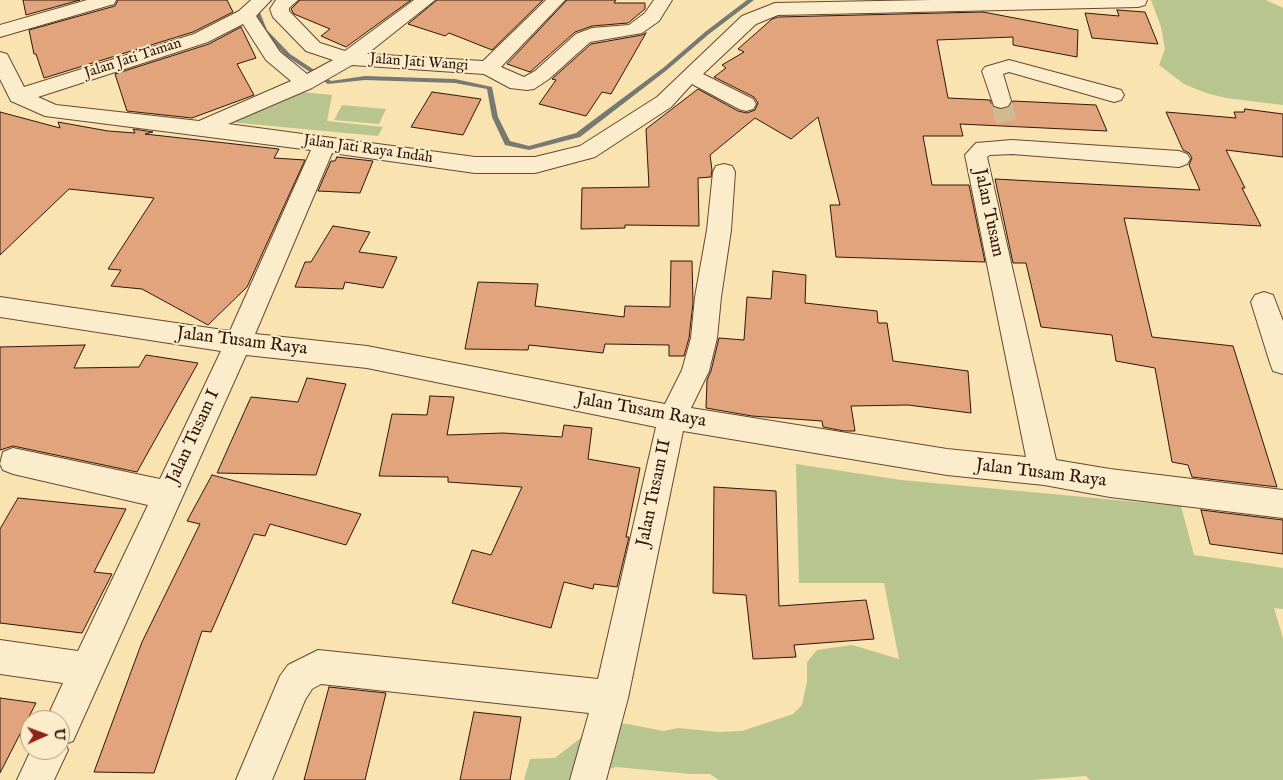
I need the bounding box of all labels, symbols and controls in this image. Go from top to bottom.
street label: Jalan Jati Taman [82,35,184,83]
street label: Jalan Jati Wangi [369,51,469,75]
street label: Jalan Jati Raya Indah [302,132,434,168]
street label: Jalan Tusam [968,167,1008,259]
street label: Jalan Tusam Raya [175,323,309,361]
street label: Jalan Tusam I [163,386,225,488]
street label: Jalan Tusam Raya [574,389,708,433]
street label: Jalan Tusam II [633,437,677,549]
street label: Jalan Tusam Raya [974,455,1108,493]
north arrow [20,710,70,760]
text: U [50,728,68,741]

